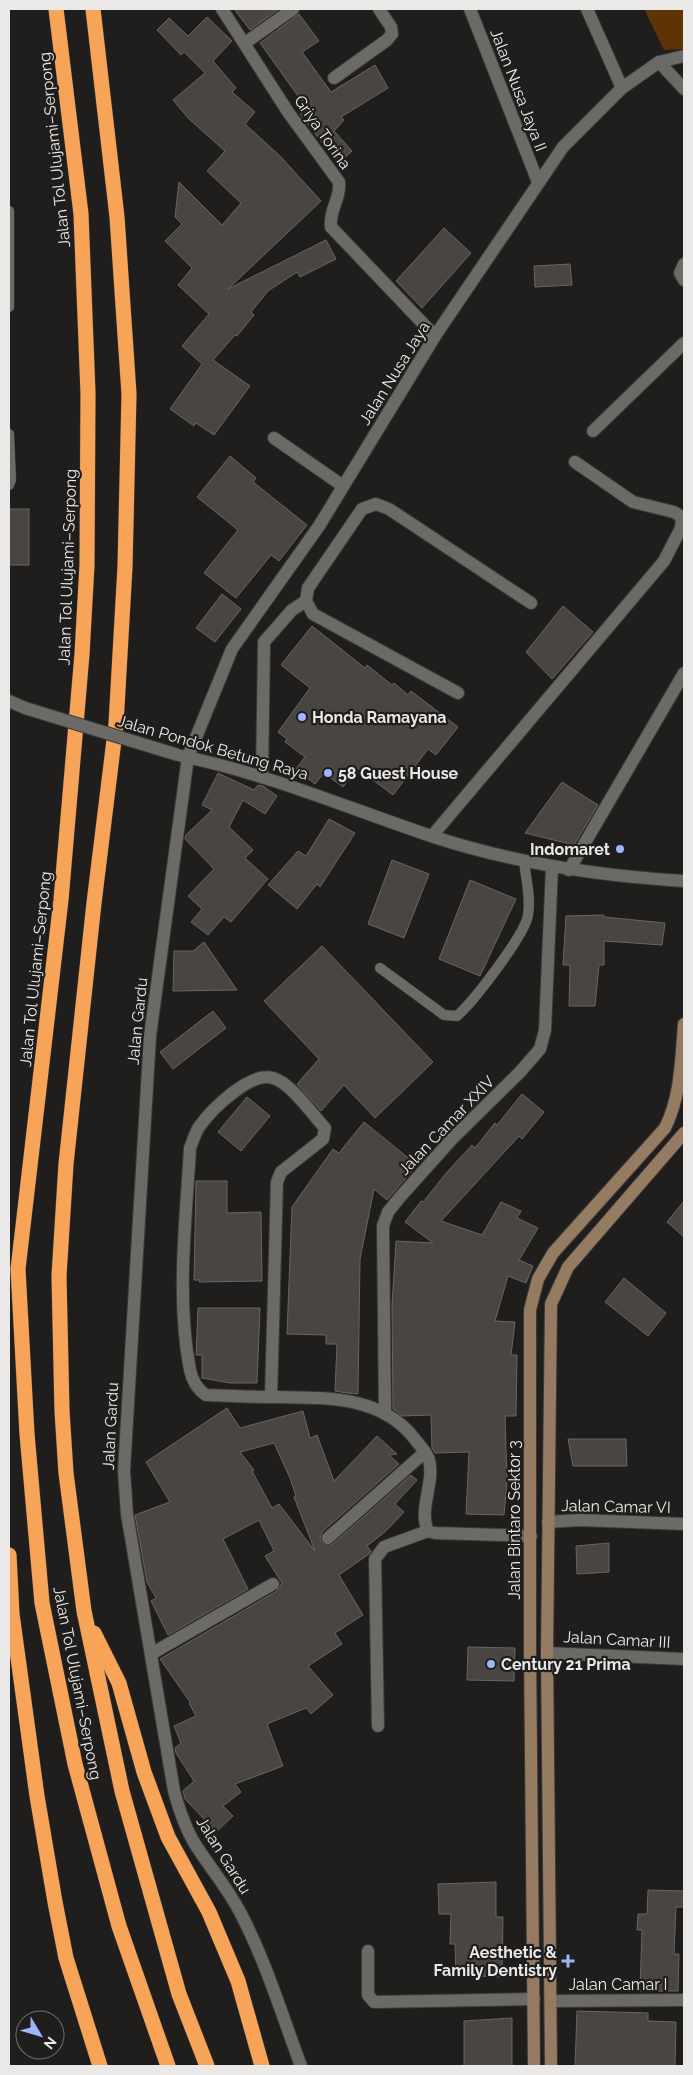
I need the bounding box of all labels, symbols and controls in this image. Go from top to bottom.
street label: Jalan Nusa Jaya II [486,26,551,154]
street label: Jalan Tol Ulujami–Serpong [35,51,74,249]
street label: Griya Torina [290,92,355,173]
street label: Jalan Nusa Jaya [355,318,434,428]
street label: Jalan Tol Ulujami–Serpong [55,468,80,666]
place label: Honda Ramayana [312,708,447,727]
street label: Jalan Pondok Betung Raya [115,711,310,784]
marker: Honda Ramayana [296,711,308,723]
place label: 58 Guest House [338,764,459,783]
marker: 58 Guest House [322,767,334,779]
place label: Indomaret [530,840,610,859]
marker: Indomaret [614,843,626,855]
street label: Jalan Tol Ulujami–Serpong [16,870,55,1068]
street label: Jalan Gardu [123,976,152,1066]
street label: Jalan Camar XXIV [394,1072,498,1179]
street label: Jalan Gardu [99,1382,122,1470]
street label: Jalan Bintaro Sektor 3 [505,1440,524,1600]
street label: Jalan Camar VI [561,1496,671,1517]
street label: Jalan Tol Ulujami–Serpong [49,1585,106,1781]
street label: Jalan Camar III [563,1627,671,1652]
place label: Century 21 Prima [501,1655,631,1674]
marker: Century 21 Prima [485,1658,497,1670]
street label: Jalan Gardu [192,1813,255,1898]
place label: Aesthetic & Family Dentistry [434,1943,558,1980]
marker: Aesthetic & Family Dentistry [561,1954,575,1968]
street label: Jalan Camar I [568,1975,668,1994]
north arrow [15,2010,65,2060]
text: N [41,2034,60,2052]

